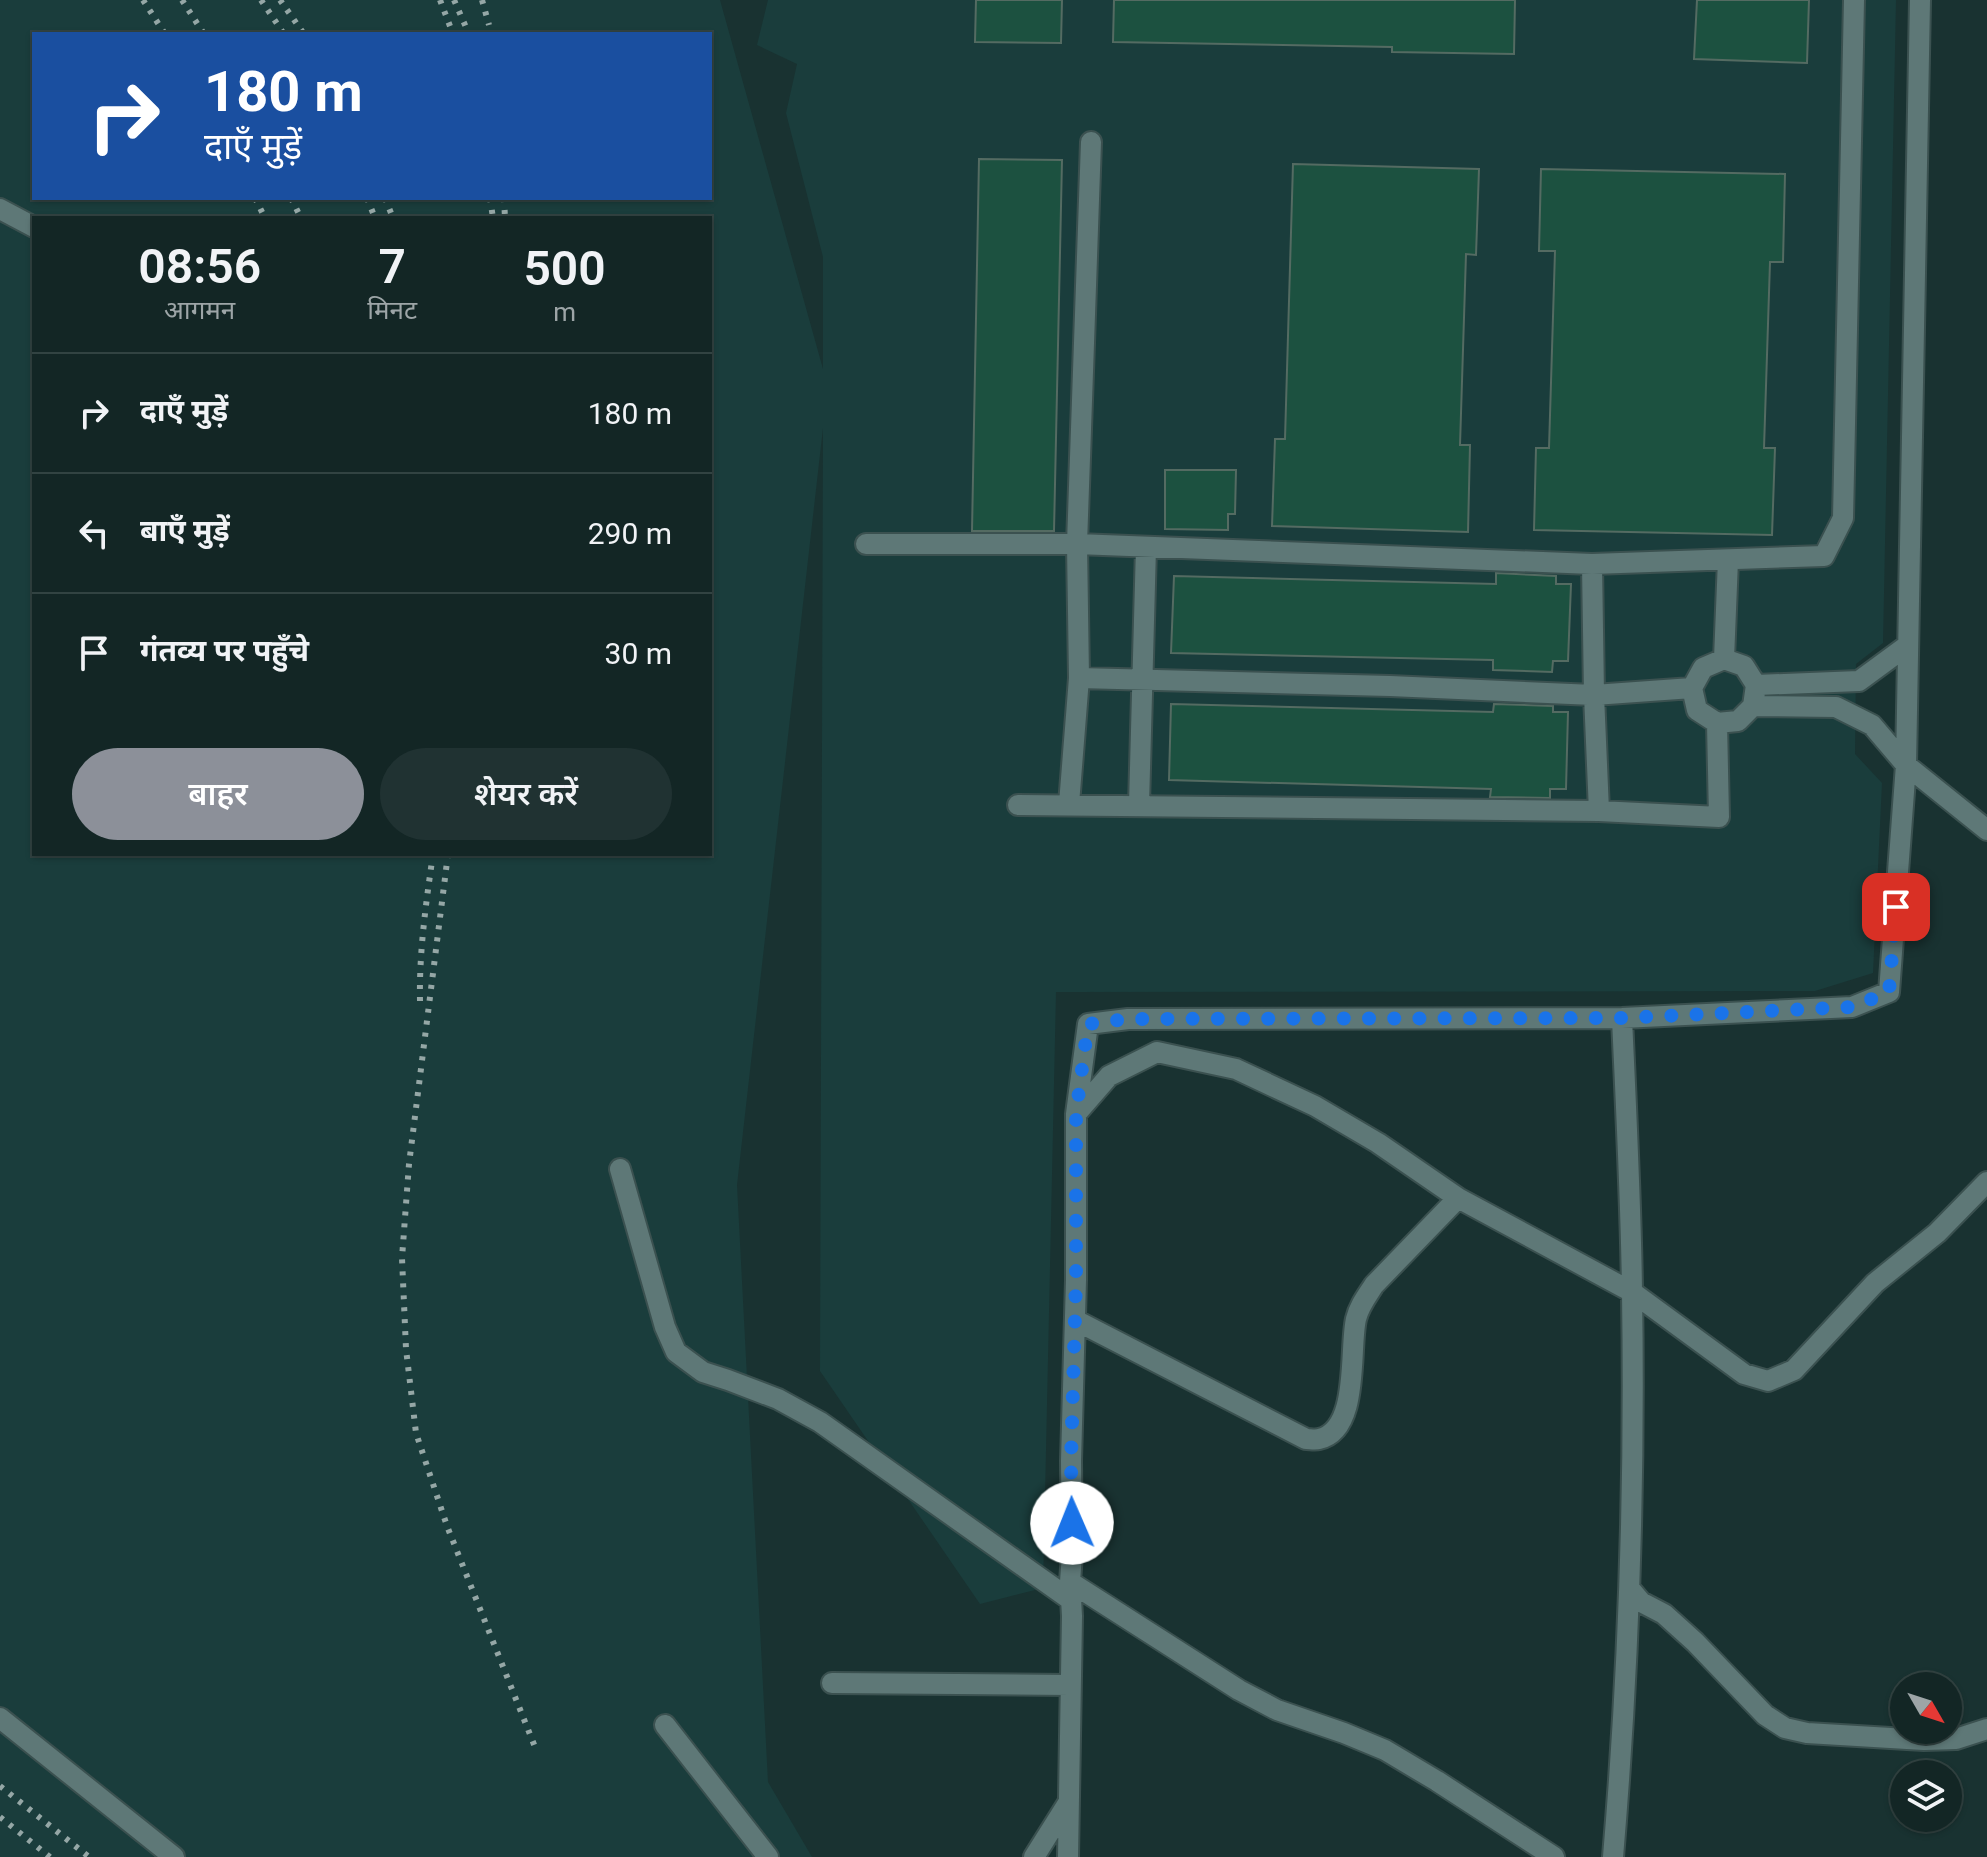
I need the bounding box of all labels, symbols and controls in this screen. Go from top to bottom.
text: 180 m [204,59,363,125]
icon: right [72,64,176,168]
text: दाएँ मुड़ें [204,126,302,168]
text: 08:56 [138,238,261,295]
text: 7 [379,238,406,295]
text: 500 [523,240,606,297]
text: आगमन [164,295,235,325]
text: मिनट [367,295,417,325]
text: m [553,297,576,327]
icon: right [72,391,116,435]
text: दाएँ मुड़ें [140,393,228,428]
text: 180 m [588,396,672,431]
icon: left [72,511,116,555]
text: बाएँ मुड़ें [140,513,230,548]
text: 290 m [588,516,672,551]
icon: arrive [72,631,116,675]
text: गंतव्य पर पहुँचे [140,633,309,668]
text: 30 m [605,636,672,671]
button: बाहर [72,748,364,840]
button: शेयर करें [380,748,672,840]
pin [1862,873,1930,941]
icon: arrive [1874,885,1918,929]
position arrow [1030,1481,1114,1565]
north arrow [1890,1672,1962,1744]
map controls [1890,1672,1962,1832]
button: layers [1890,1760,1962,1832]

